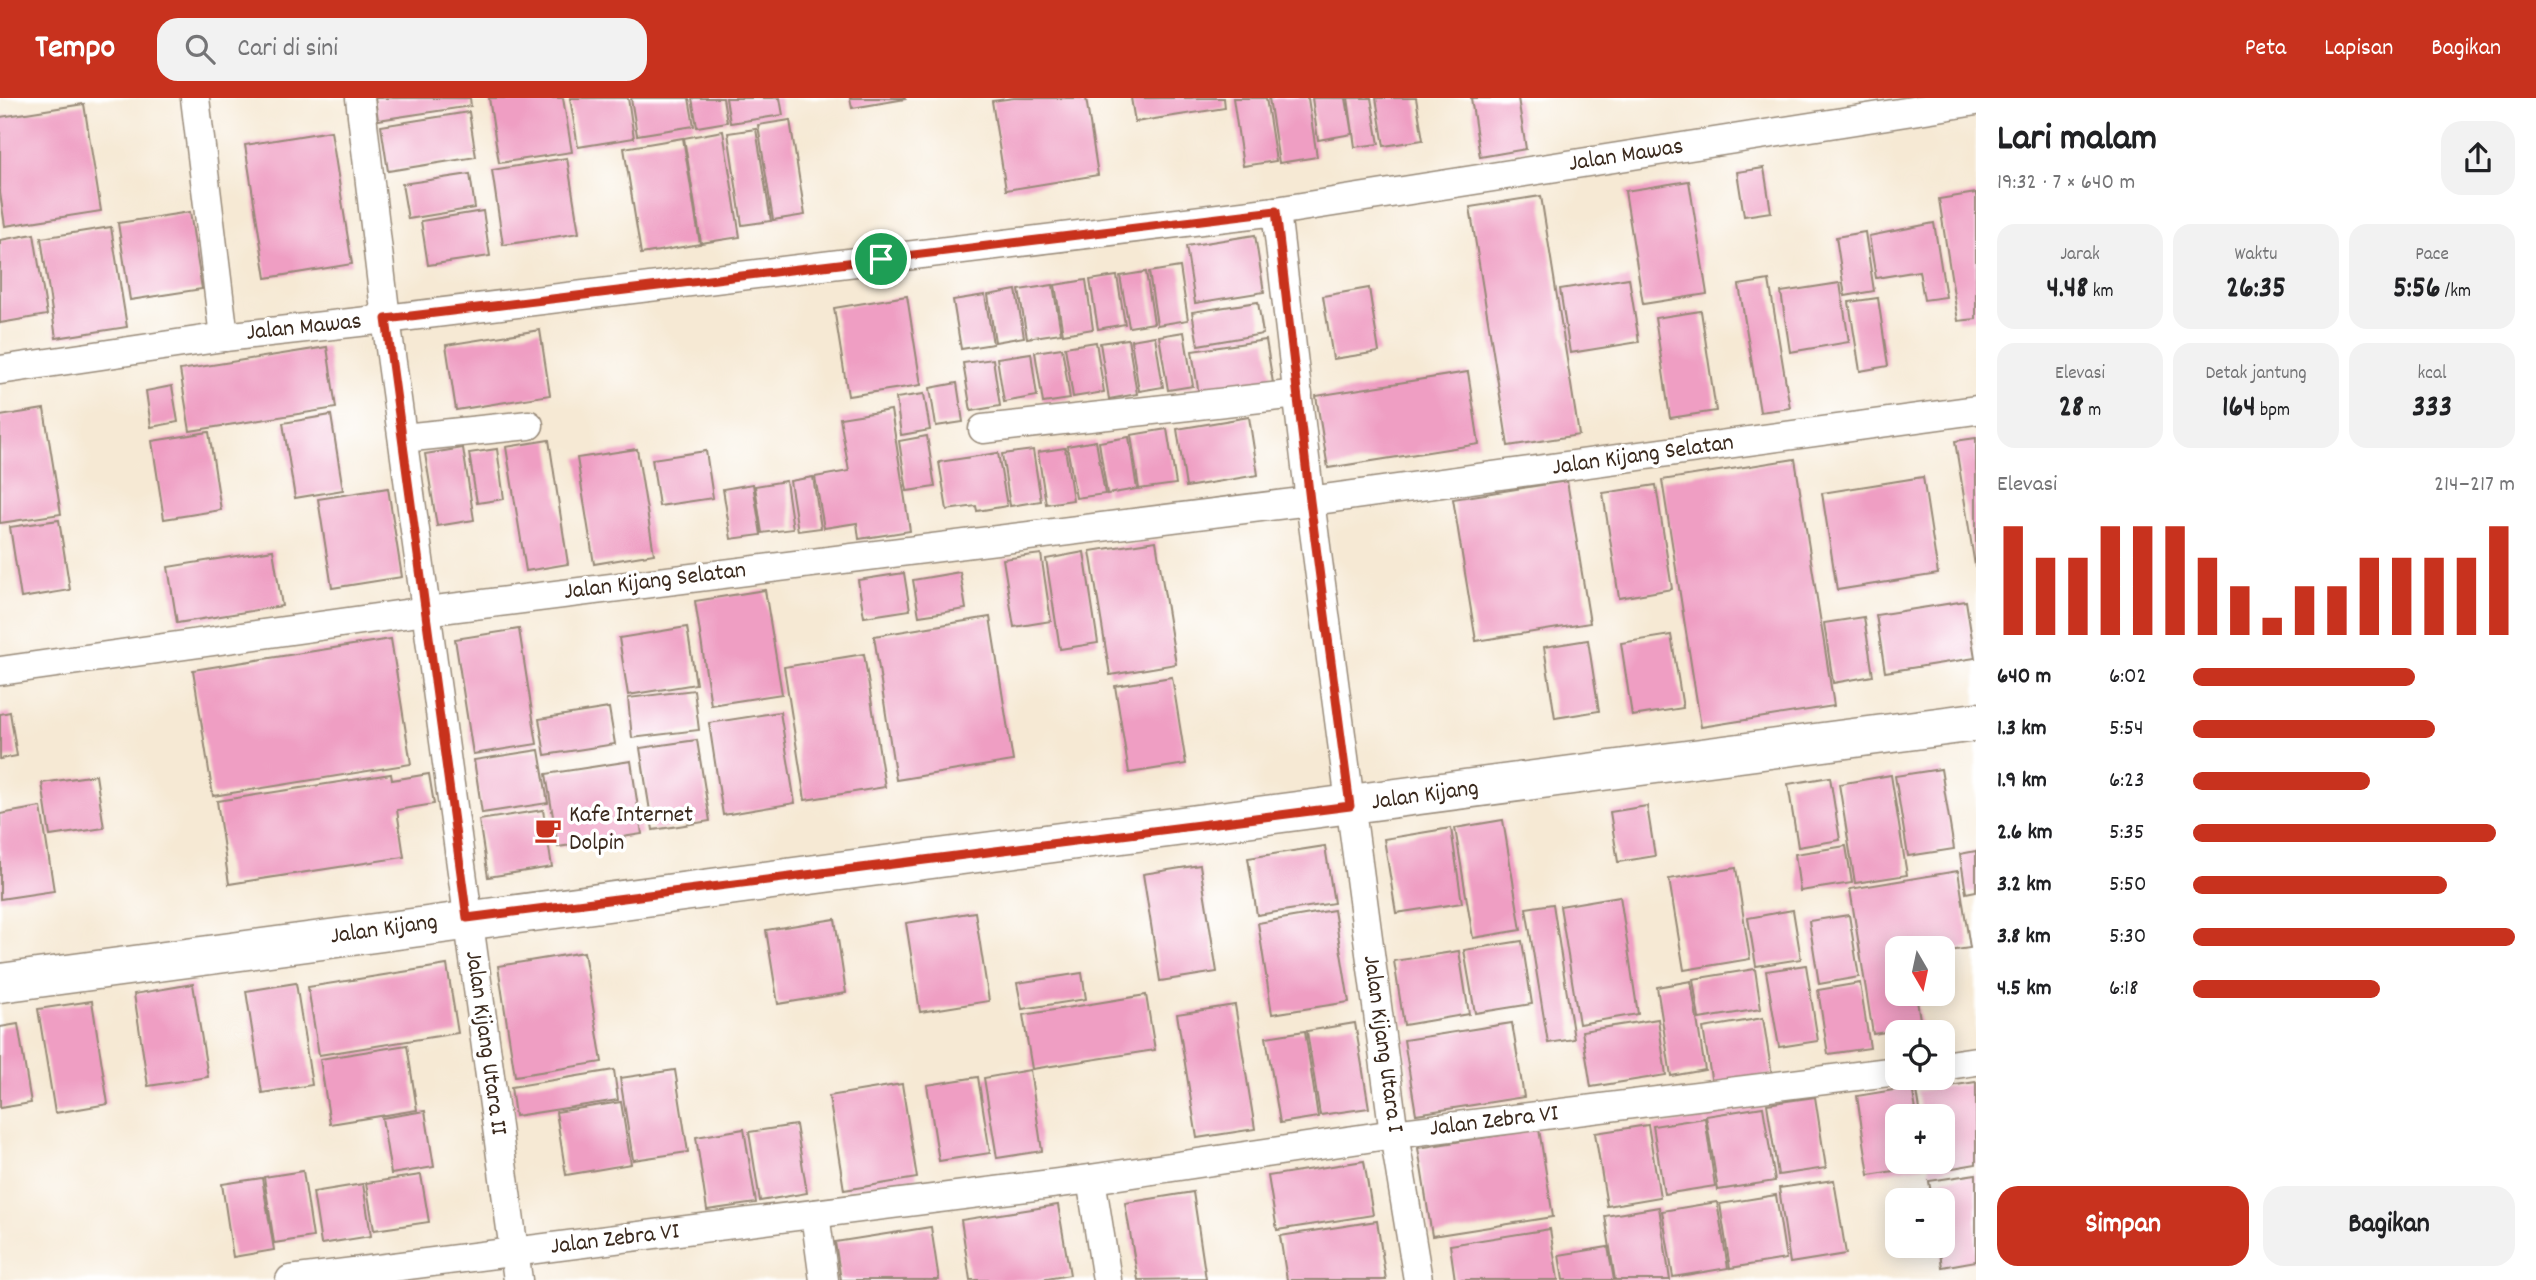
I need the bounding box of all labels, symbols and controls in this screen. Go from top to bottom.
search box [157,18,647,81]
text: Tempo [35,26,115,73]
icon: search [181,30,219,68]
text: Cari di sini [237,31,338,68]
text: Peta [2245,32,2286,66]
text: Lapisan [2324,32,2393,66]
text: Bagikan [2431,32,2501,66]
text: Lari malam [1997,113,2157,168]
button: share [2441,121,2515,195]
street label: Jalan Mawas [1566,130,1686,182]
text: 19:32 · 7 × 640 m [1997,167,2135,200]
pin [851,229,911,289]
icon: arrive [862,240,900,278]
text: Jarak [2060,242,2100,269]
text: Waktu [2235,242,2277,269]
text: Pace [2415,242,2449,269]
text: 4.48 [2046,269,2088,312]
text: 26:35 [2226,269,2286,312]
text: 5:56 [2393,269,2440,312]
text: km [2088,279,2114,306]
text: /km [2440,279,2471,306]
street label: Jalan Mawas [245,305,363,351]
text: Elevasi [2055,361,2105,388]
text: Detak jantung [2205,361,2307,388]
text: kcal [2418,361,2446,388]
text: 28 [2059,388,2084,431]
text: 164 [2222,388,2256,431]
text: 333 [2412,388,2452,431]
text: m [2084,398,2101,425]
text: bpm [2256,398,2290,425]
street label: Jalan Kijang Selatan [1550,426,1736,486]
text: Elevasi [1997,469,2057,502]
text: 214–217 m [2434,469,2515,502]
street label: Jalan Kijang Selatan [562,554,748,610]
text: 640 m [1997,661,2051,694]
text: 6:02 [2109,661,2147,694]
text: 1.3 km [1997,713,2047,746]
text: 5:54 [2109,713,2144,746]
text: 1.9 km [1997,765,2047,798]
text: 6:23 [2109,765,2144,798]
street label: Jalan Kijang [1369,772,1481,820]
place label: Kafe Internet Dolpin [569,799,693,861]
cafe icon: Kafe Internet Dolpin [533,815,563,845]
text: 2.6 km [1997,817,2053,850]
text: 5:35 [2109,817,2144,850]
text: 3.2 km [1997,869,2052,902]
text: 5:50 [2109,869,2147,902]
street label: Jalan Kijang [328,906,440,954]
text: 3.8 km [1997,921,2051,954]
text: 5:30 [2109,921,2146,954]
north arrow [1885,936,1955,1006]
map controls [1885,936,1955,1258]
street label: Jalan Kijang Utara II [455,949,515,1138]
street label: Jalan Kijang Utara I [1353,953,1411,1135]
text: 4.5 km [1997,973,2052,1006]
text: 6:18 [2109,973,2138,1006]
button: locate [1885,1020,1955,1090]
street label: Jalan Zebra VI [1428,1097,1561,1147]
button: + [1885,1104,1955,1174]
button: Simpan [1997,1186,2249,1266]
button: Bagikan [2263,1186,2515,1266]
button: − [1885,1188,1955,1258]
street label: Jalan Zebra VI [549,1215,682,1265]

